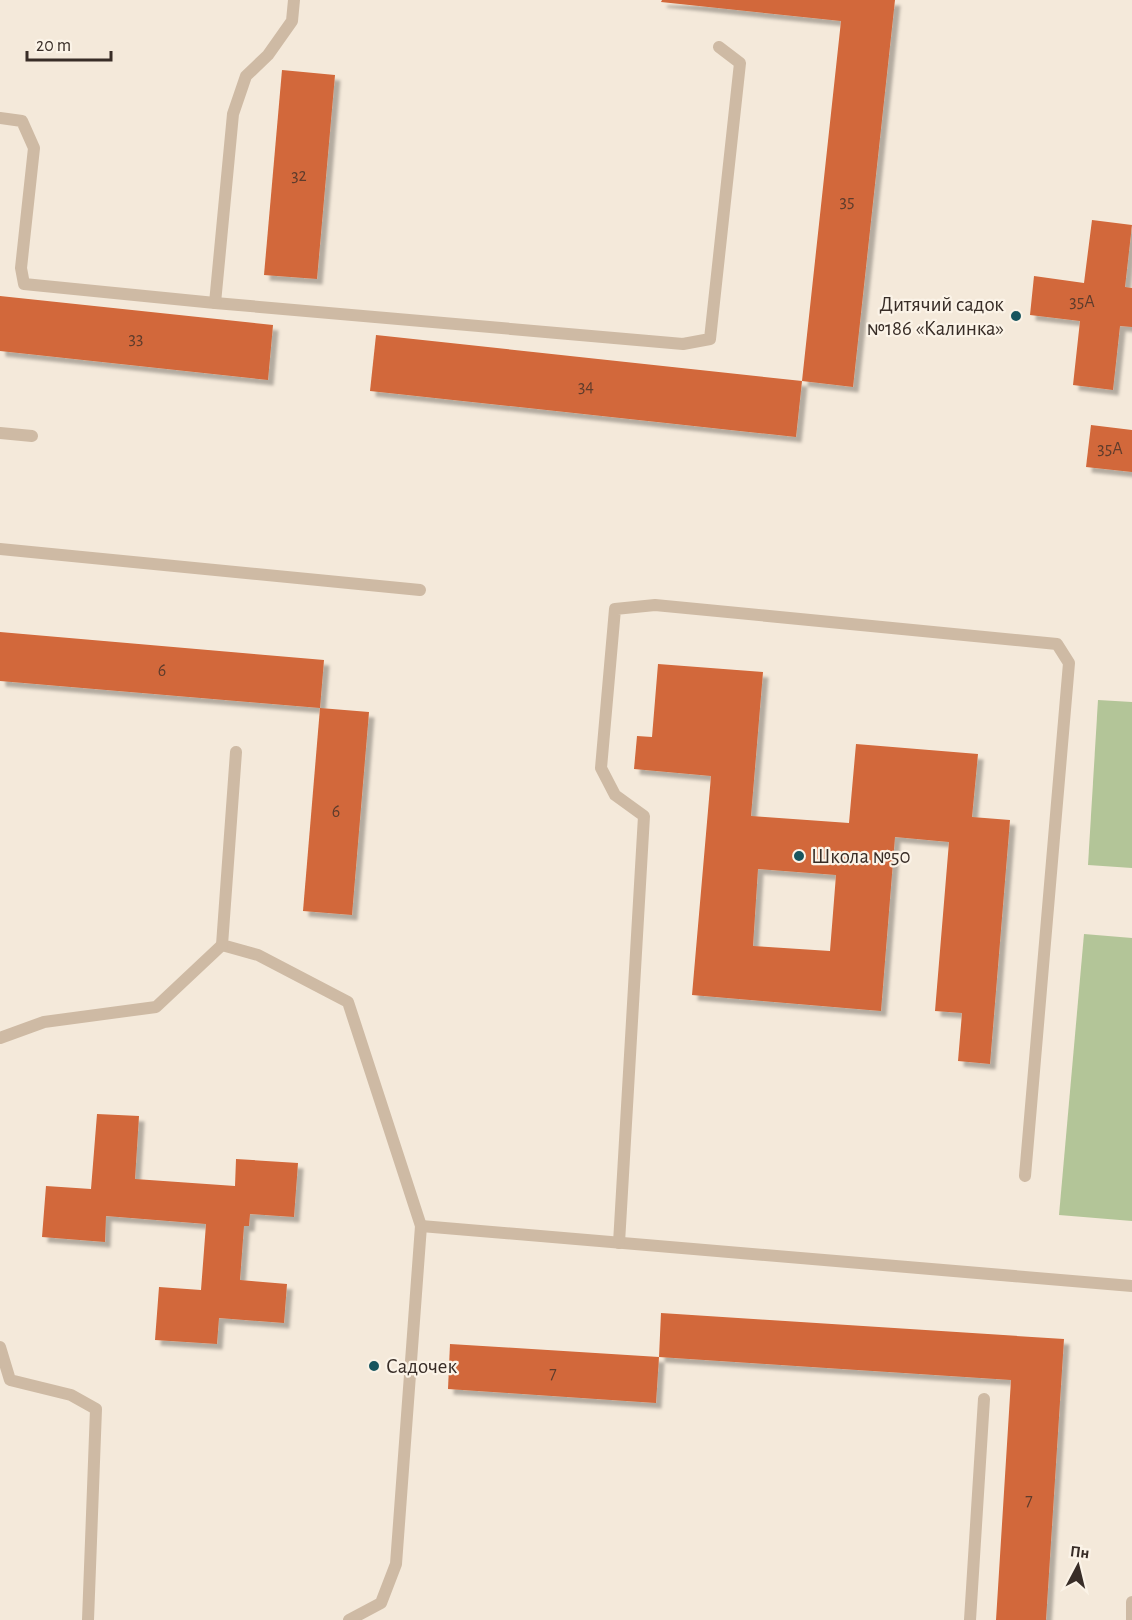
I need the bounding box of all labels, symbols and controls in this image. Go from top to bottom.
scale bar [27,24,111,62]
text: 20 m [36,37,71,55]
house number: 32 [291,167,307,185]
house number: 35 [840,193,854,211]
house number: 35А [1069,293,1095,311]
place label: Дитячий садок №186 «Калинка» [867,294,1004,339]
marker: Дитячий садок №186 «Калинка» [1009,309,1023,323]
house number: 33 [129,330,143,348]
house number: 34 [578,378,594,396]
house number: 35А [1097,440,1123,458]
house number: 6 [158,662,166,680]
house number: 6 [332,803,340,821]
place label: Школа №50 [811,846,911,867]
marker: Школа №50 [792,849,806,863]
place label: Садочек [386,1356,457,1377]
marker: Садочек [367,1359,381,1373]
house number: 7 [549,1365,557,1383]
house number: 7 [1025,1492,1033,1510]
north arrow [1048,1536,1108,1596]
text: Пн [1069,1543,1090,1561]

